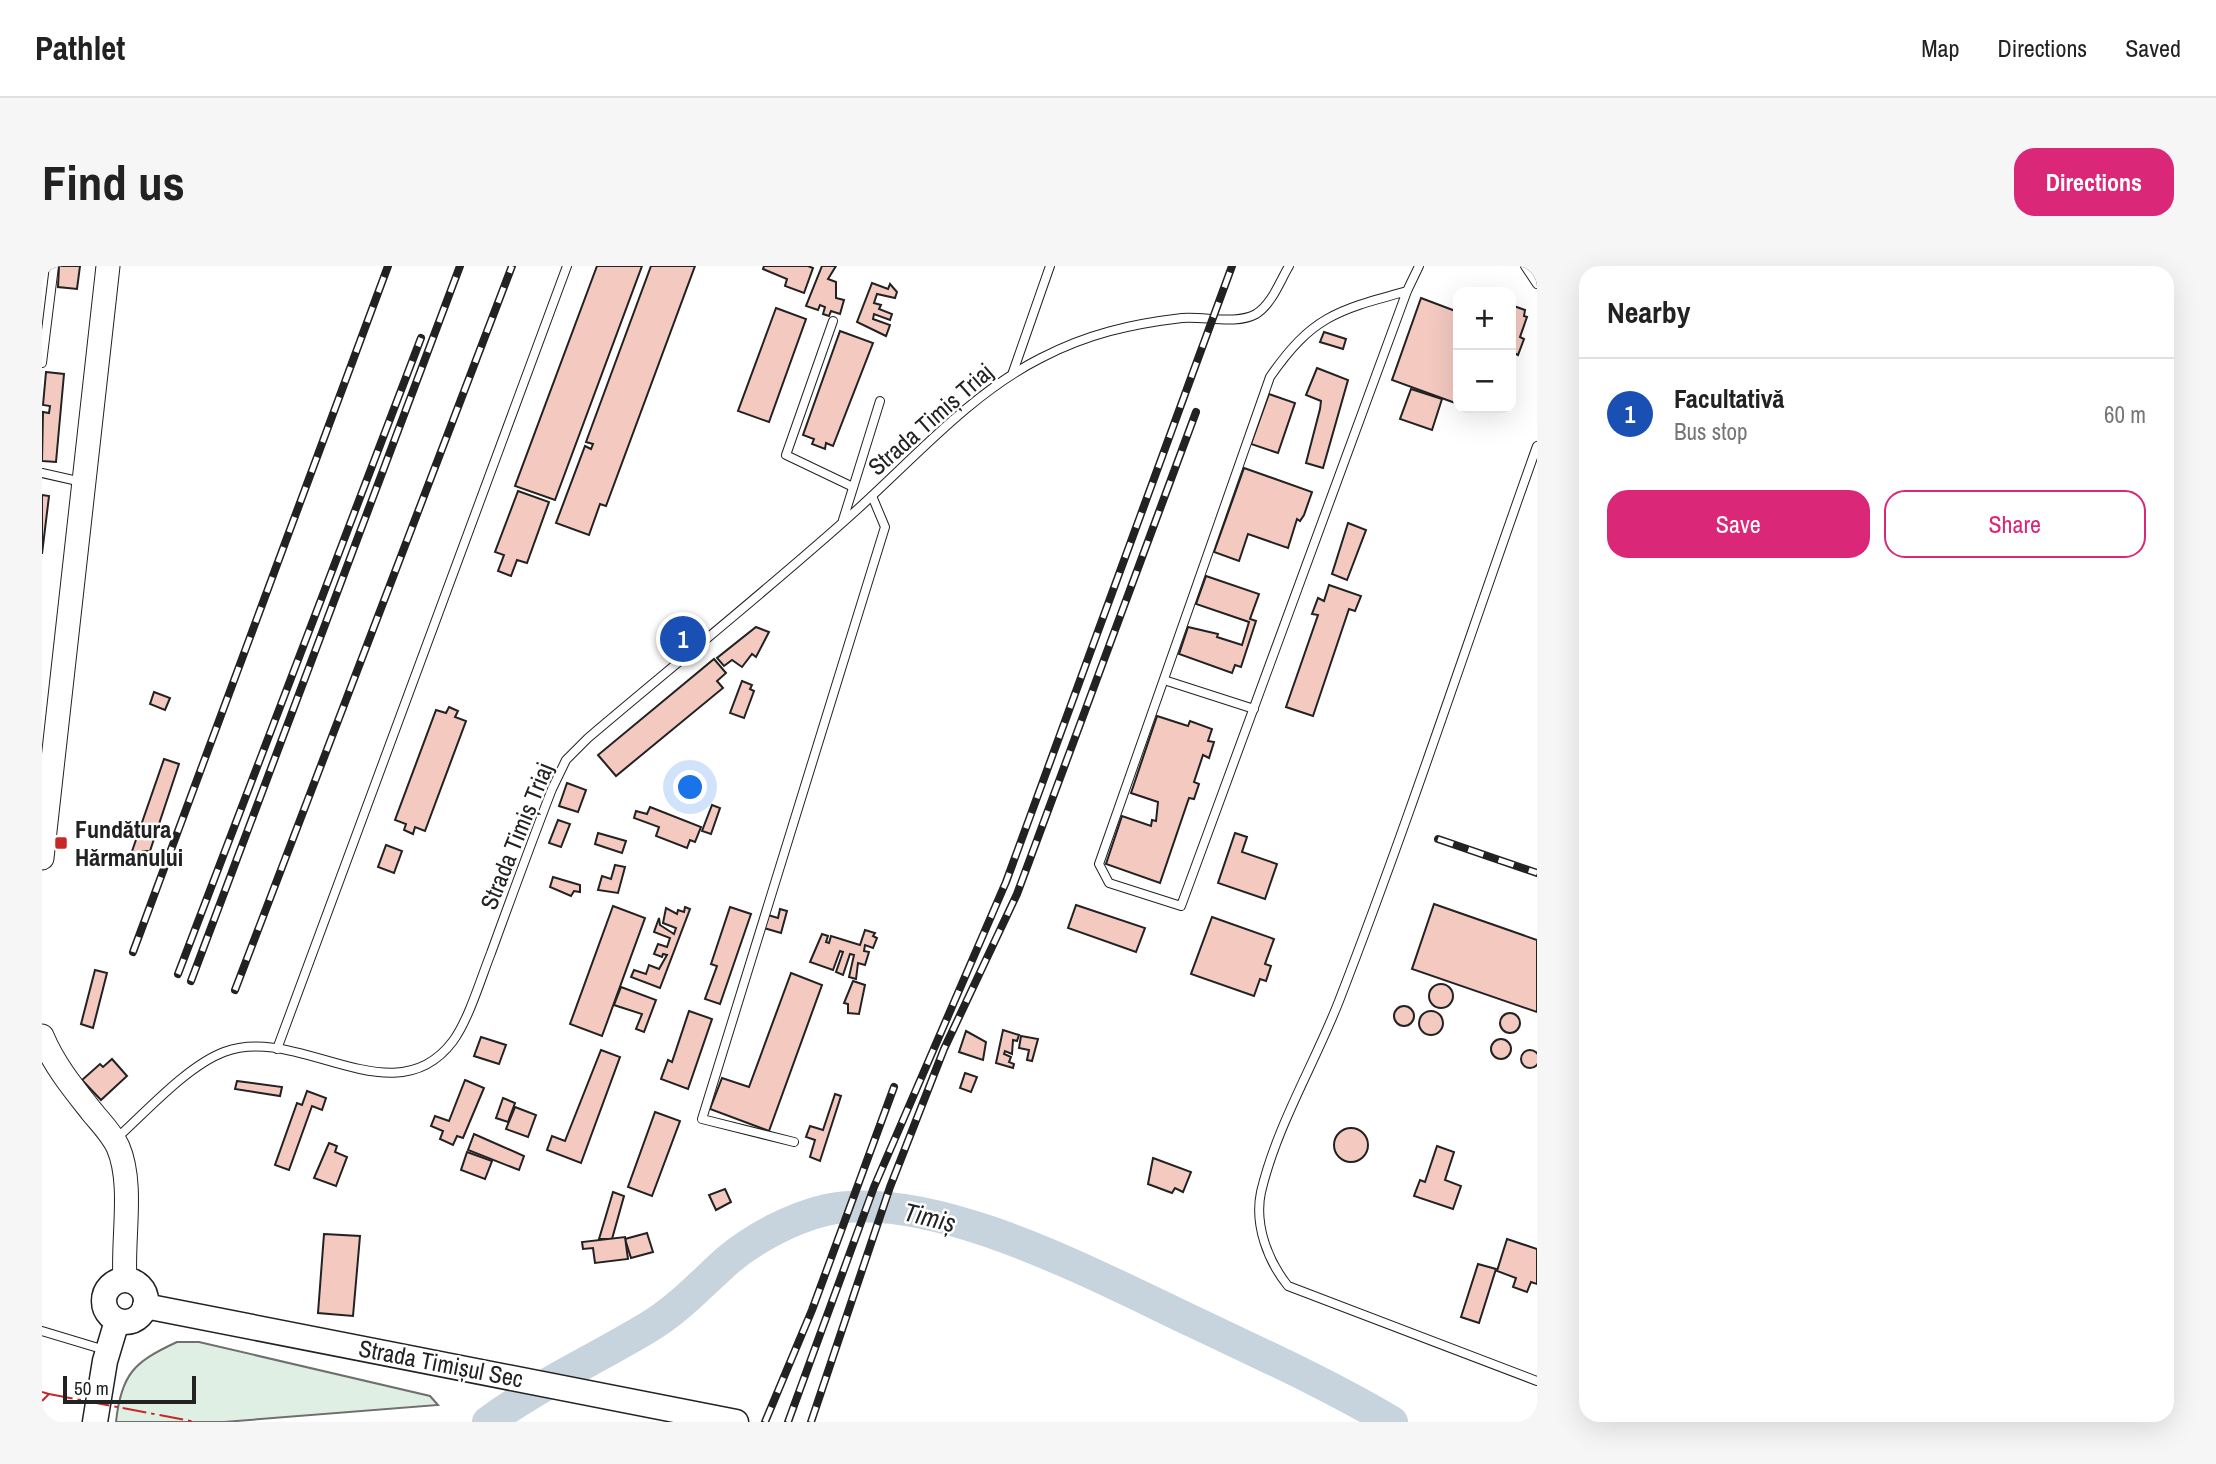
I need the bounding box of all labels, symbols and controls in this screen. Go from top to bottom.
text: Pathlet [35,26,125,70]
text: Map [1921,32,1959,64]
text: Directions [1997,32,2087,64]
text: Saved [2125,32,2181,64]
button: Directions [2014,148,2174,216]
text: Find us [42,149,185,215]
map controls [1453,287,1516,413]
button: + [1453,287,1516,350]
text: Nearby [1607,292,1690,332]
button: − [1453,350,1516,413]
street label: Strada Timiș Triaj [861,356,999,482]
text: Facultativă [1674,381,1784,416]
text: 1 [1625,399,1635,430]
text: 60 m [2104,399,2146,430]
text: Bus stop [1674,416,1747,447]
button: Save [1607,490,1870,558]
button: Share [1884,490,2146,558]
pin: 1 [660,613,706,665]
street label: Strada Timiș Triaj [472,758,560,914]
your location [673,770,707,804]
place label: Fundătura Hărmanului [75,813,183,873]
marker: Fundătura Hărmanului [53,835,69,851]
water label: Timiș [900,1194,960,1240]
street label: Strada Timișul Sec [356,1331,526,1395]
scale bar [63,1373,196,1405]
text: 50 m [74,1375,109,1401]

